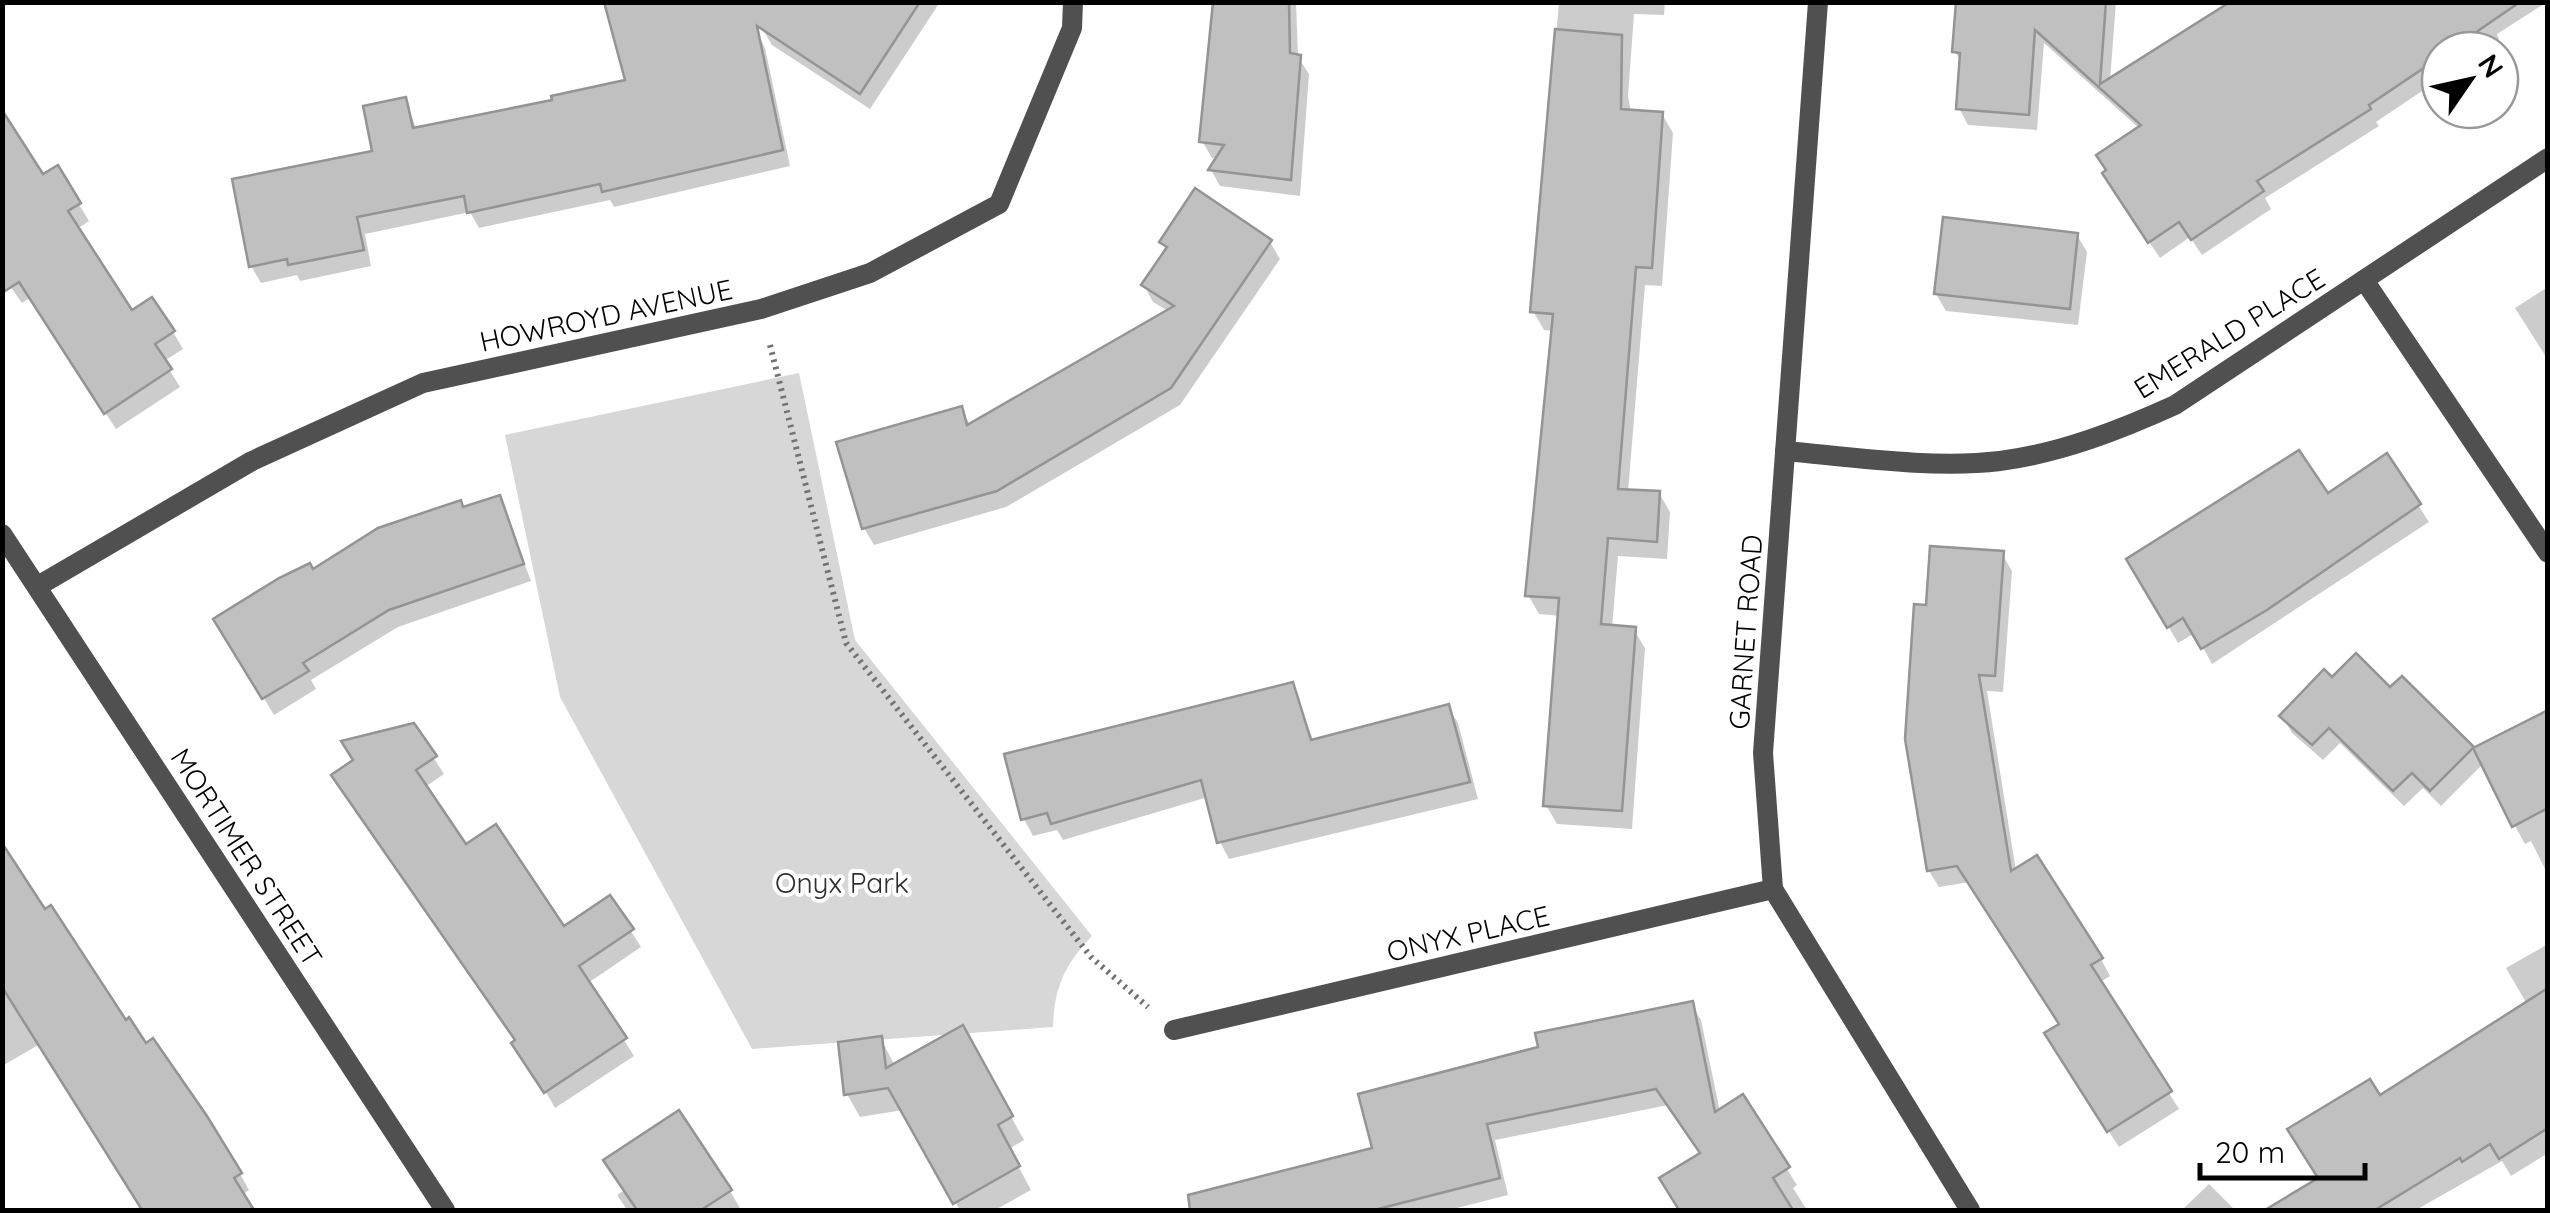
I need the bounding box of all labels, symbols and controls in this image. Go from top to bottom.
north arrow [2420,30,2520,130]
text: N [2471,47,2511,84]
street label: EMERALD PLACE [2127,260,2331,406]
street label: HOWROYD AVENUE [476,271,736,359]
street label: GARNET ROAD [1721,533,1769,731]
street label: MORTIMER STREET [164,742,330,972]
park label: Onyx Park [775,865,909,900]
street label: ONYX PLACE [1383,897,1553,969]
scale bar [2200,1118,2365,1180]
text: 20 m [2215,1133,2285,1171]

